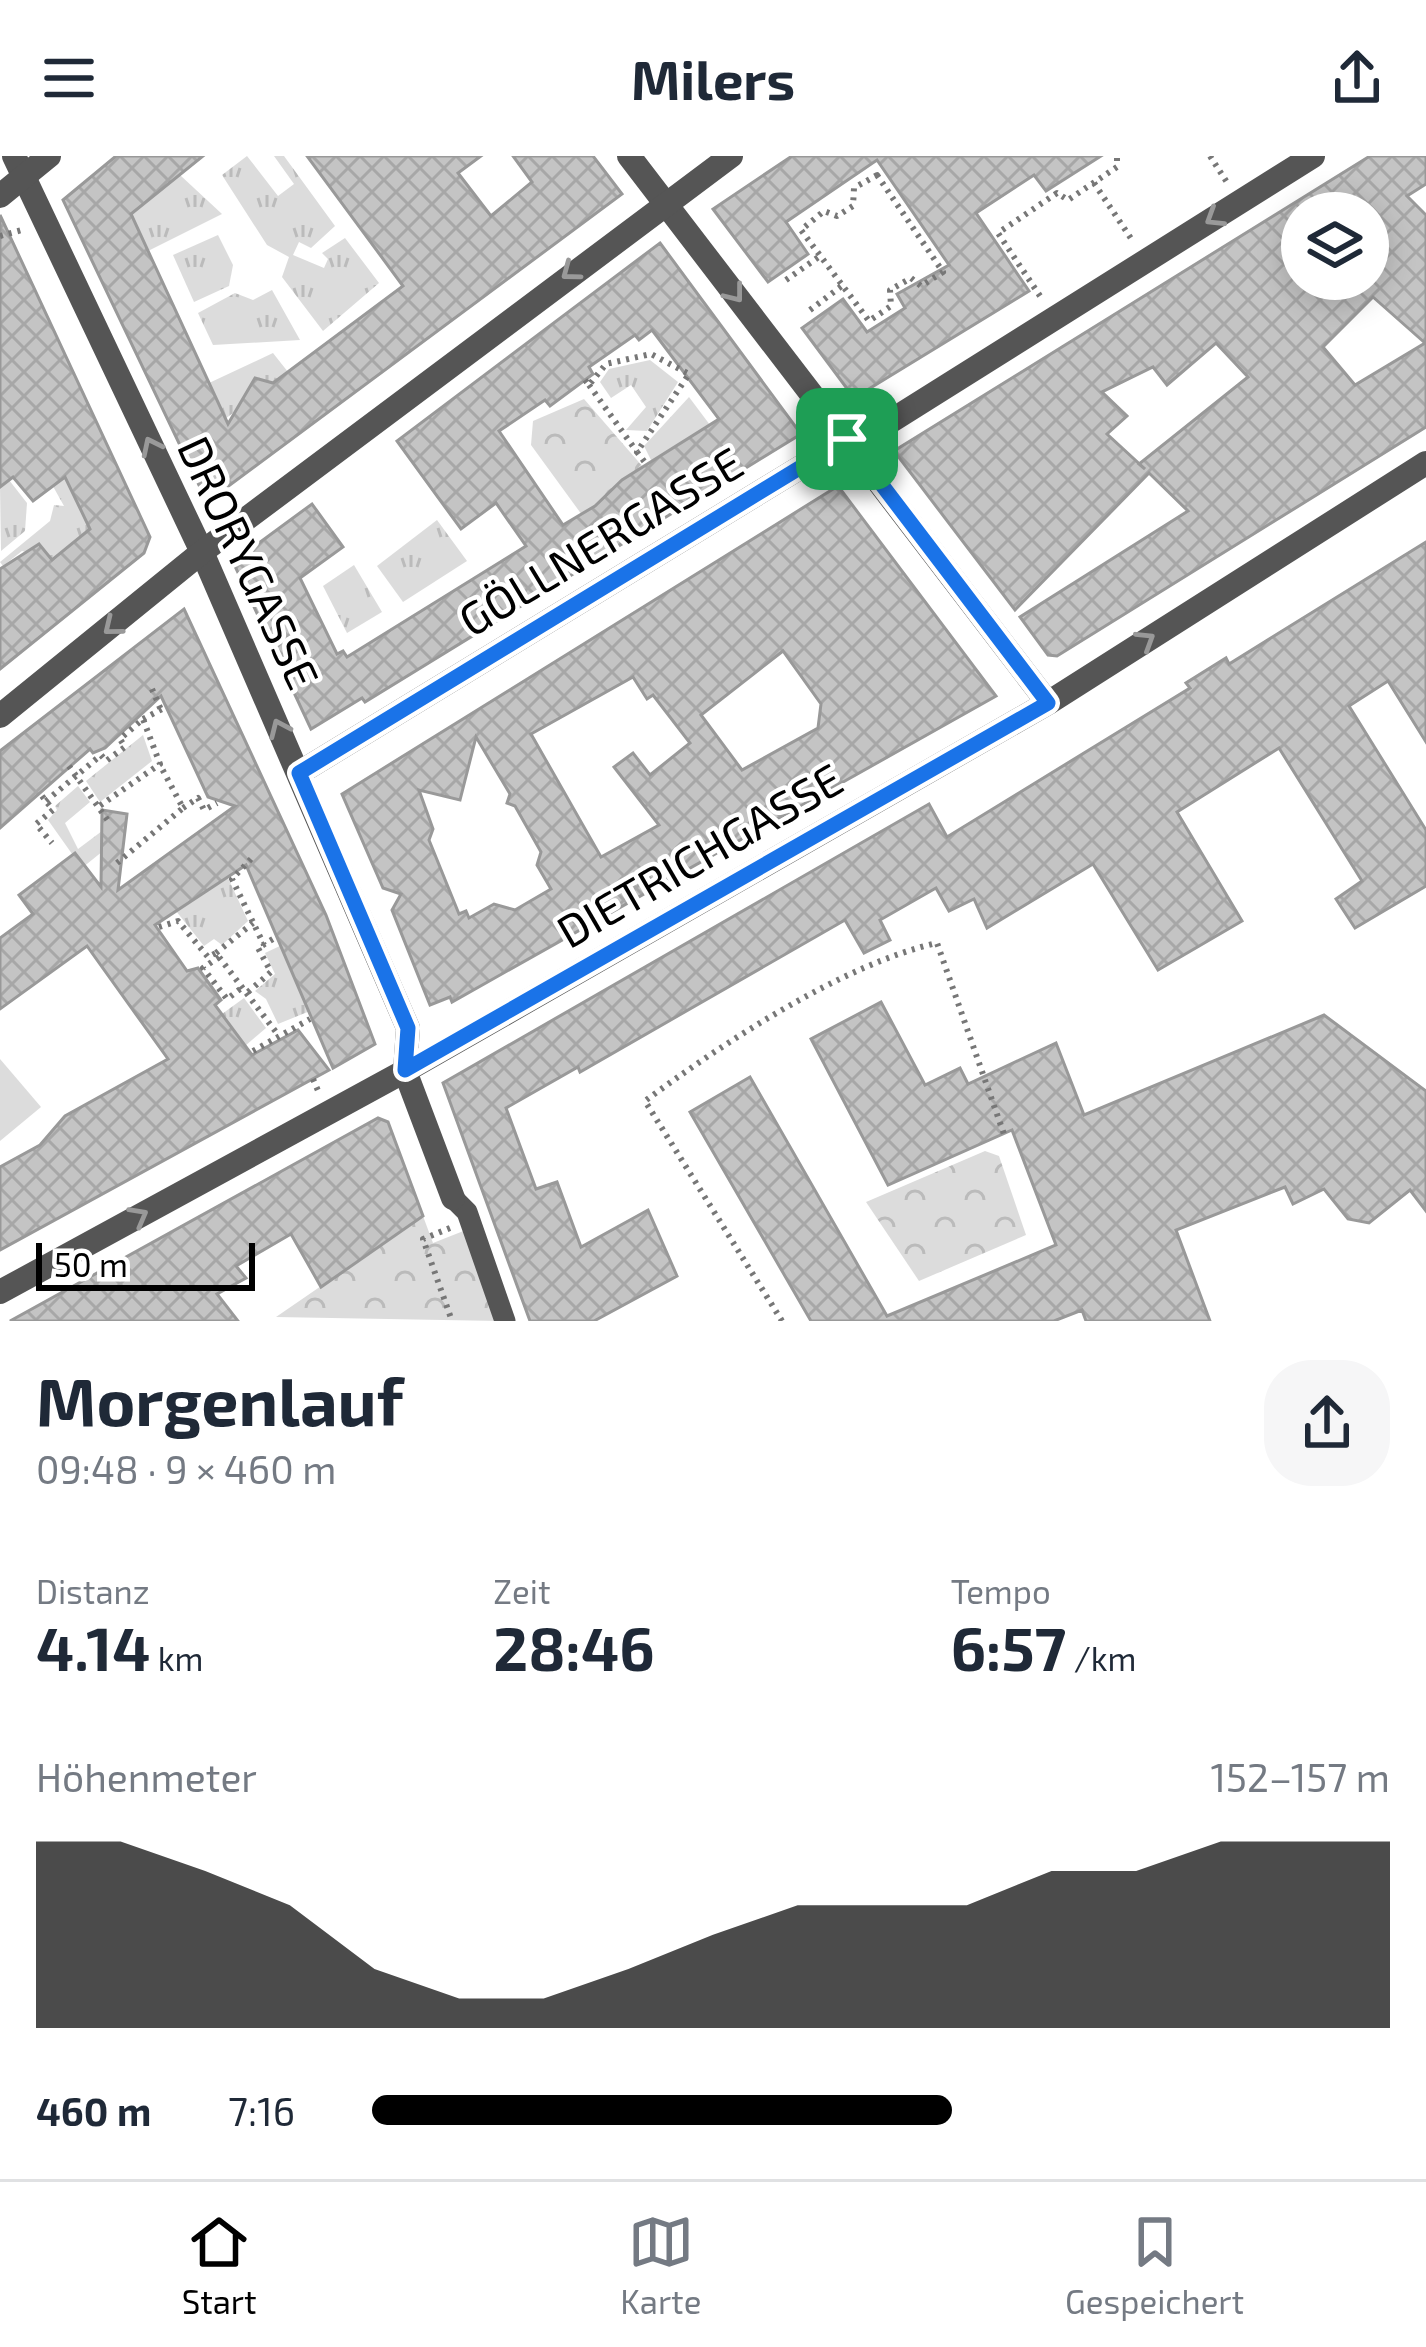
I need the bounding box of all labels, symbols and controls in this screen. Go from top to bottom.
icon: menu [36,45,102,111]
icon: share [1324,45,1390,111]
text: Milers [631,46,795,111]
map controls [1281,192,1389,300]
button: layers [1281,192,1389,300]
one-way arrow [1205,204,1227,226]
one-way arrow [562,257,584,279]
one-way arrow [721,280,742,302]
pin [796,388,898,490]
icon: arrive [814,406,880,472]
street label: DRORYGASSE [168,427,332,697]
street label: GÖLLNERGASSE [448,434,752,646]
one-way arrow [141,437,165,458]
one-way arrow [104,613,126,634]
one-way arrow [1133,633,1155,655]
one-way arrow [270,719,294,740]
street label: DIETRICHGASSE [547,751,851,957]
one-way arrow [127,1207,148,1230]
scale bar [36,1237,255,1290]
text: 50 m [54,1244,128,1284]
text: Morgenlauf [36,1360,403,1439]
button: share [1264,1360,1390,1486]
text: 09:48 · 9 × 460 m [36,1445,337,1492]
text: Distanz [36,1571,150,1611]
text: Zeit [493,1571,550,1611]
text: Tempo [951,1571,1051,1611]
text: 4.14 [36,1611,150,1683]
text: 28:46 [493,1611,655,1683]
text: 6:57 [951,1611,1066,1683]
text: km [150,1638,203,1678]
text: /km [1066,1638,1136,1678]
text: Höhenmeter [36,1753,257,1800]
text: 152–157 m [1211,1753,1390,1800]
text: 460 m [36,2087,151,2134]
text: 7:16 [228,2087,295,2134]
tab: Start [182,2209,257,2321]
tab: Karte [620,2209,701,2321]
tab: Gespeichert [1065,2209,1244,2321]

